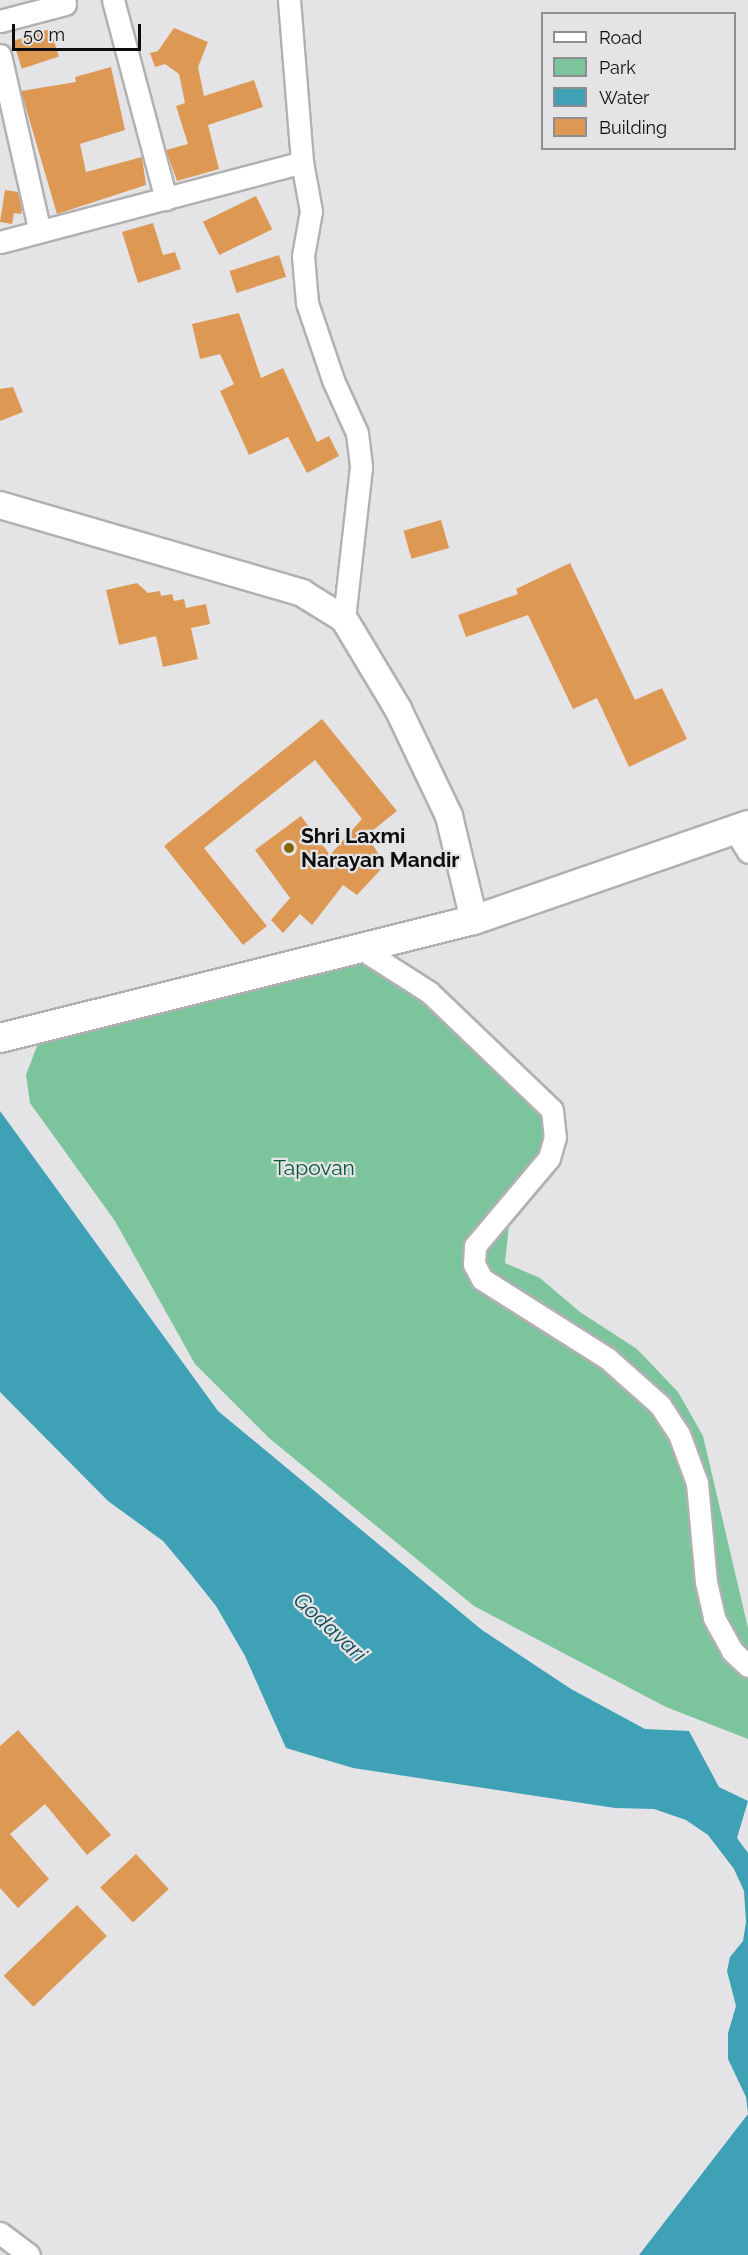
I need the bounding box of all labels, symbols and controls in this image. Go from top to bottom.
scale bar [15,12,144,50]
legend [541,12,736,150]
text: 50 m [23,24,65,45]
text: Road [599,27,642,48]
text: Park [599,57,636,78]
text: Water [599,87,649,108]
text: Building [599,117,667,138]
place label: Shri Laxmi Narayan Mandir [301,823,459,873]
marker: Shri Laxmi Narayan Mandir [282,841,296,855]
park label: Tapovan [273,1155,355,1181]
water label: Godavari [288,1587,372,1667]

